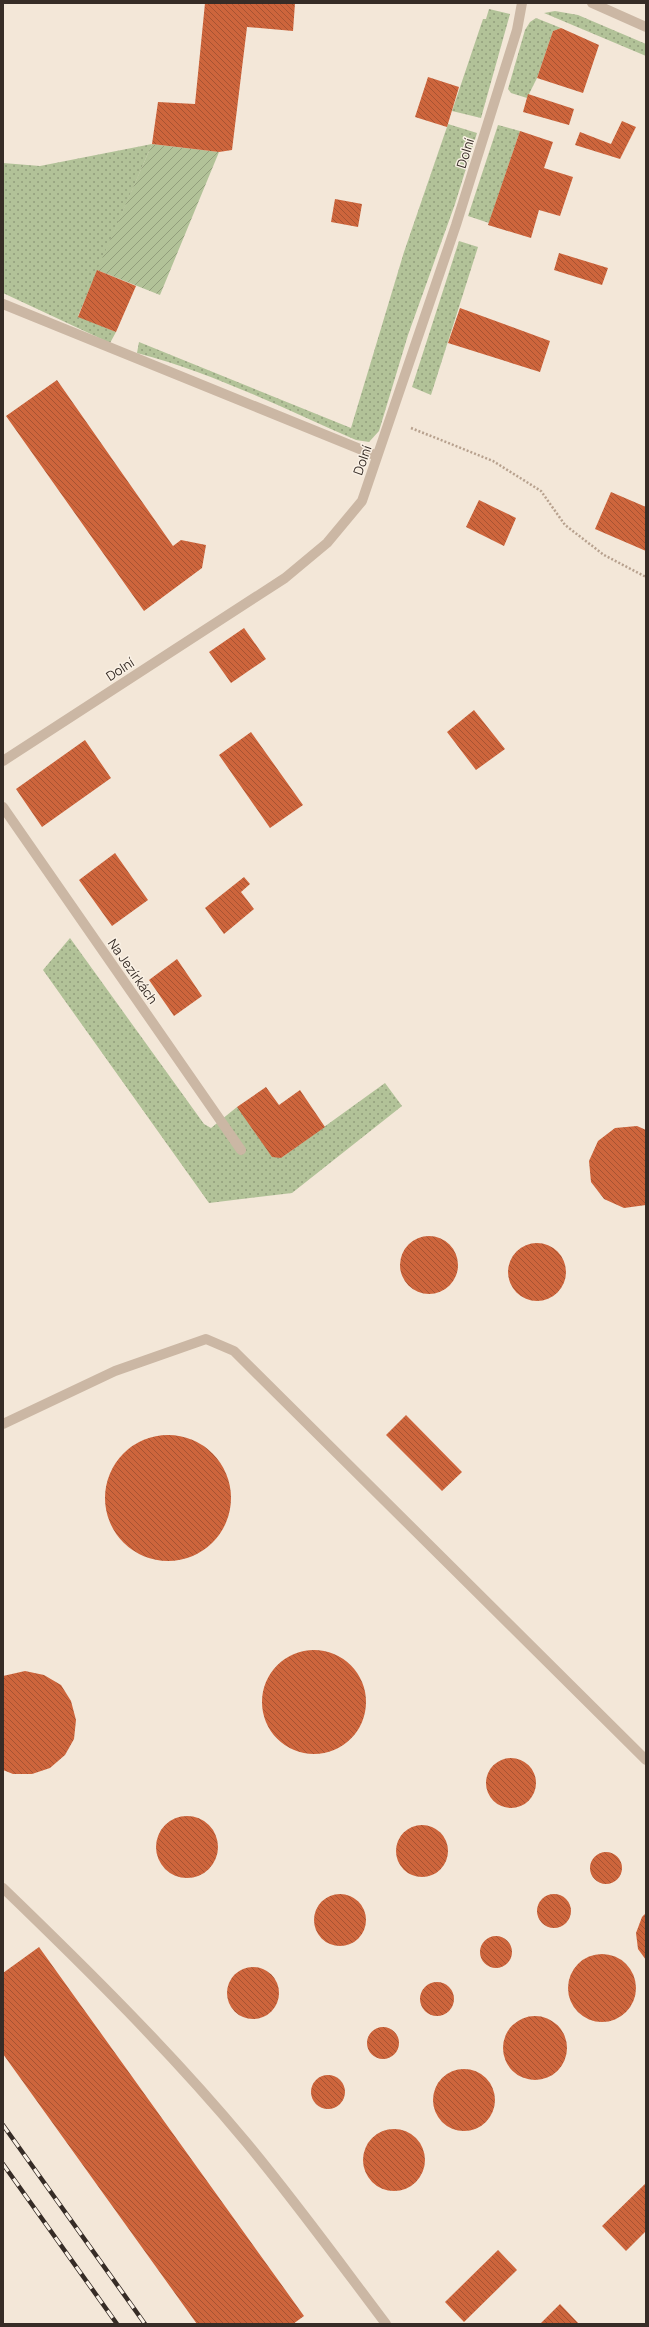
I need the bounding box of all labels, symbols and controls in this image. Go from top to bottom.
street label: Dolní [452,136,478,170]
street label: Dolní [349,443,375,477]
street label: Dolní [102,653,138,685]
street label: Na Jezírkách [104,935,162,1007]

